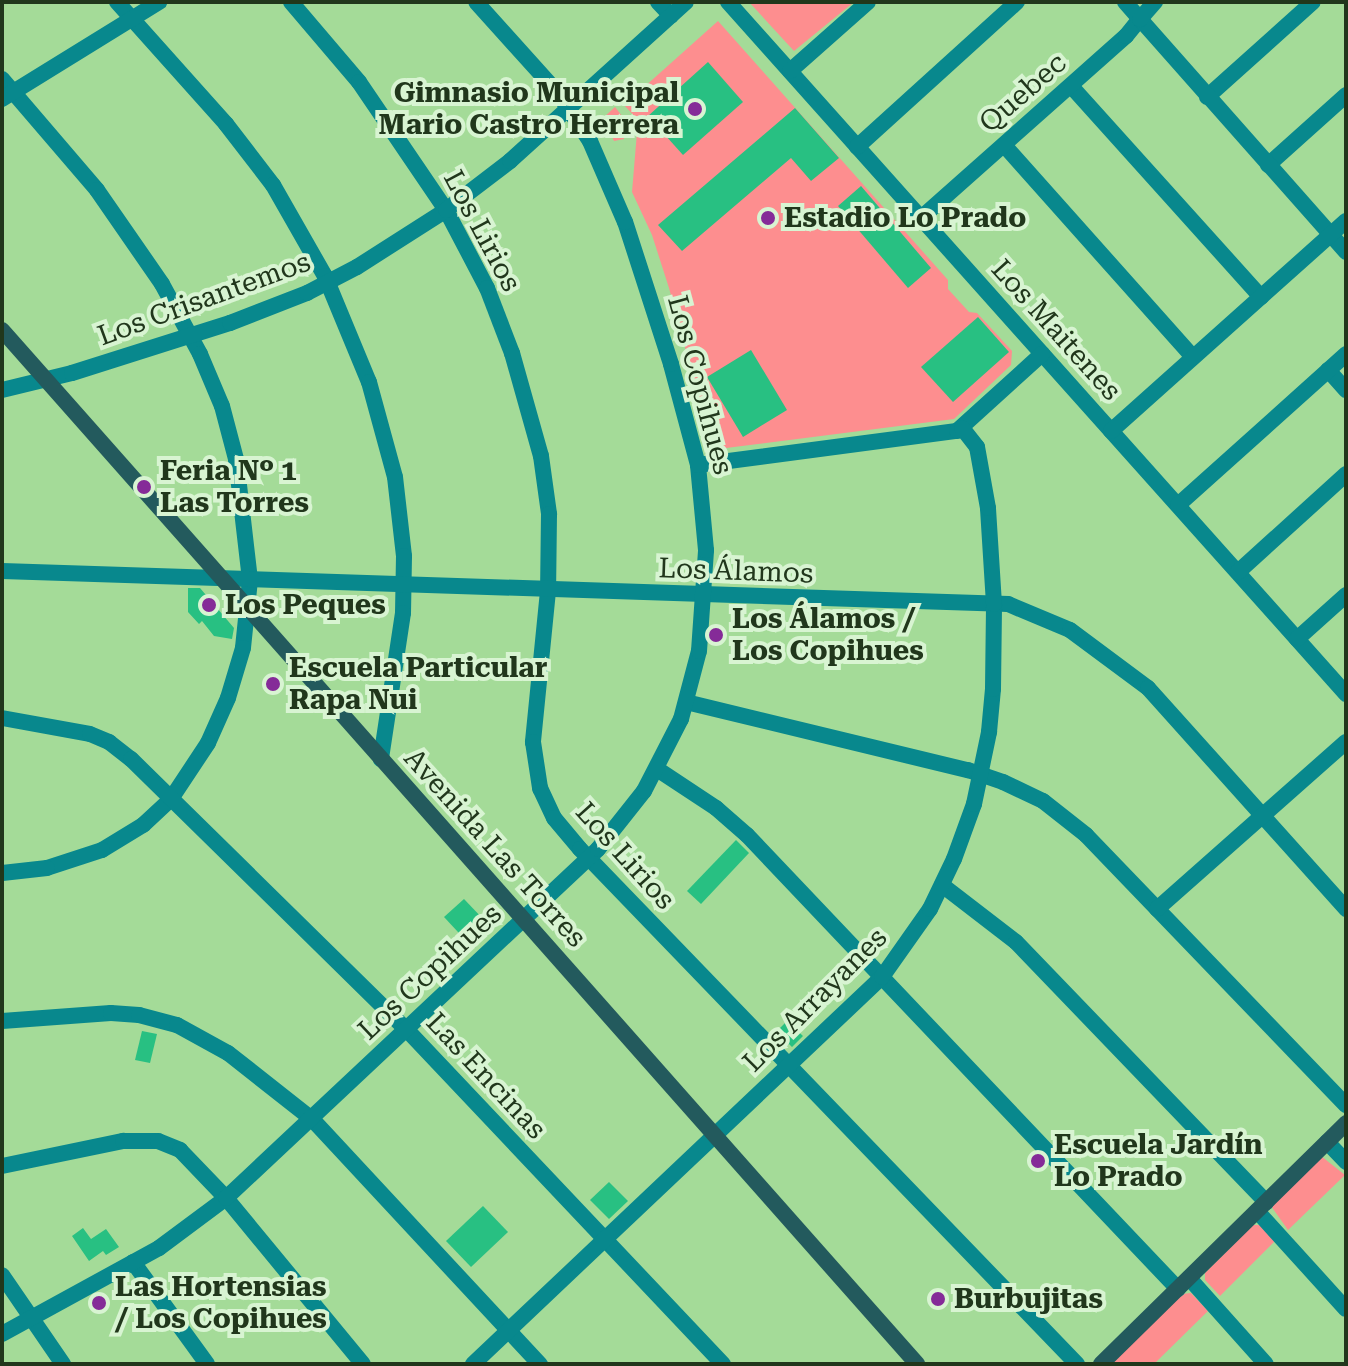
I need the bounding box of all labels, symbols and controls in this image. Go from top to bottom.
street label: Quebec [973,46,1073,140]
place label: Gimnasio Municipal Mario Castro Herrera [379,76,679,142]
marker: Gimnasio Municipal Mario Castro Herrera [686,100,704,118]
street label: Los Lirios [436,165,528,297]
place label: Estadio Lo Prado [784,201,1026,235]
marker: Estadio Lo Prado [759,209,777,227]
street label: Los Crisantemos [93,245,315,353]
street label: Los Maitenes [984,253,1128,407]
street label: Los Copihues [660,292,740,478]
place label: Feria Nº 1 Las Torres [160,454,309,520]
marker: Feria Nº 1 Las Torres [135,478,153,496]
street label: Los Álamos [658,552,814,590]
place label: Los Peques [225,588,386,622]
marker: Los Peques [200,596,218,614]
place label: Los Álamos / Los Copihues [732,602,924,668]
marker: Los Álamos / Los Copihues [707,626,725,644]
place label: Escuela Particular Rapa Nui [289,651,547,717]
marker: Escuela Particular Rapa Nui [264,675,282,693]
street label: Avenida Las Torres [397,742,593,954]
street label: Los Lirios [568,796,682,916]
street label: Los Copihues [351,897,509,1047]
street label: Los Arrayanes [736,921,894,1079]
street label: Las Encinas [419,1006,553,1146]
place label: Escuela Jardín Lo Prado [1054,1128,1263,1194]
marker: Escuela Jardín Lo Prado [1029,1152,1047,1170]
place label: Las Hortensias / Los Copihues [115,1270,327,1336]
place label: Burbujitas [954,1282,1103,1316]
marker: Burbujitas [929,1290,947,1308]
marker: Las Hortensias / Los Copihues [90,1294,108,1312]

